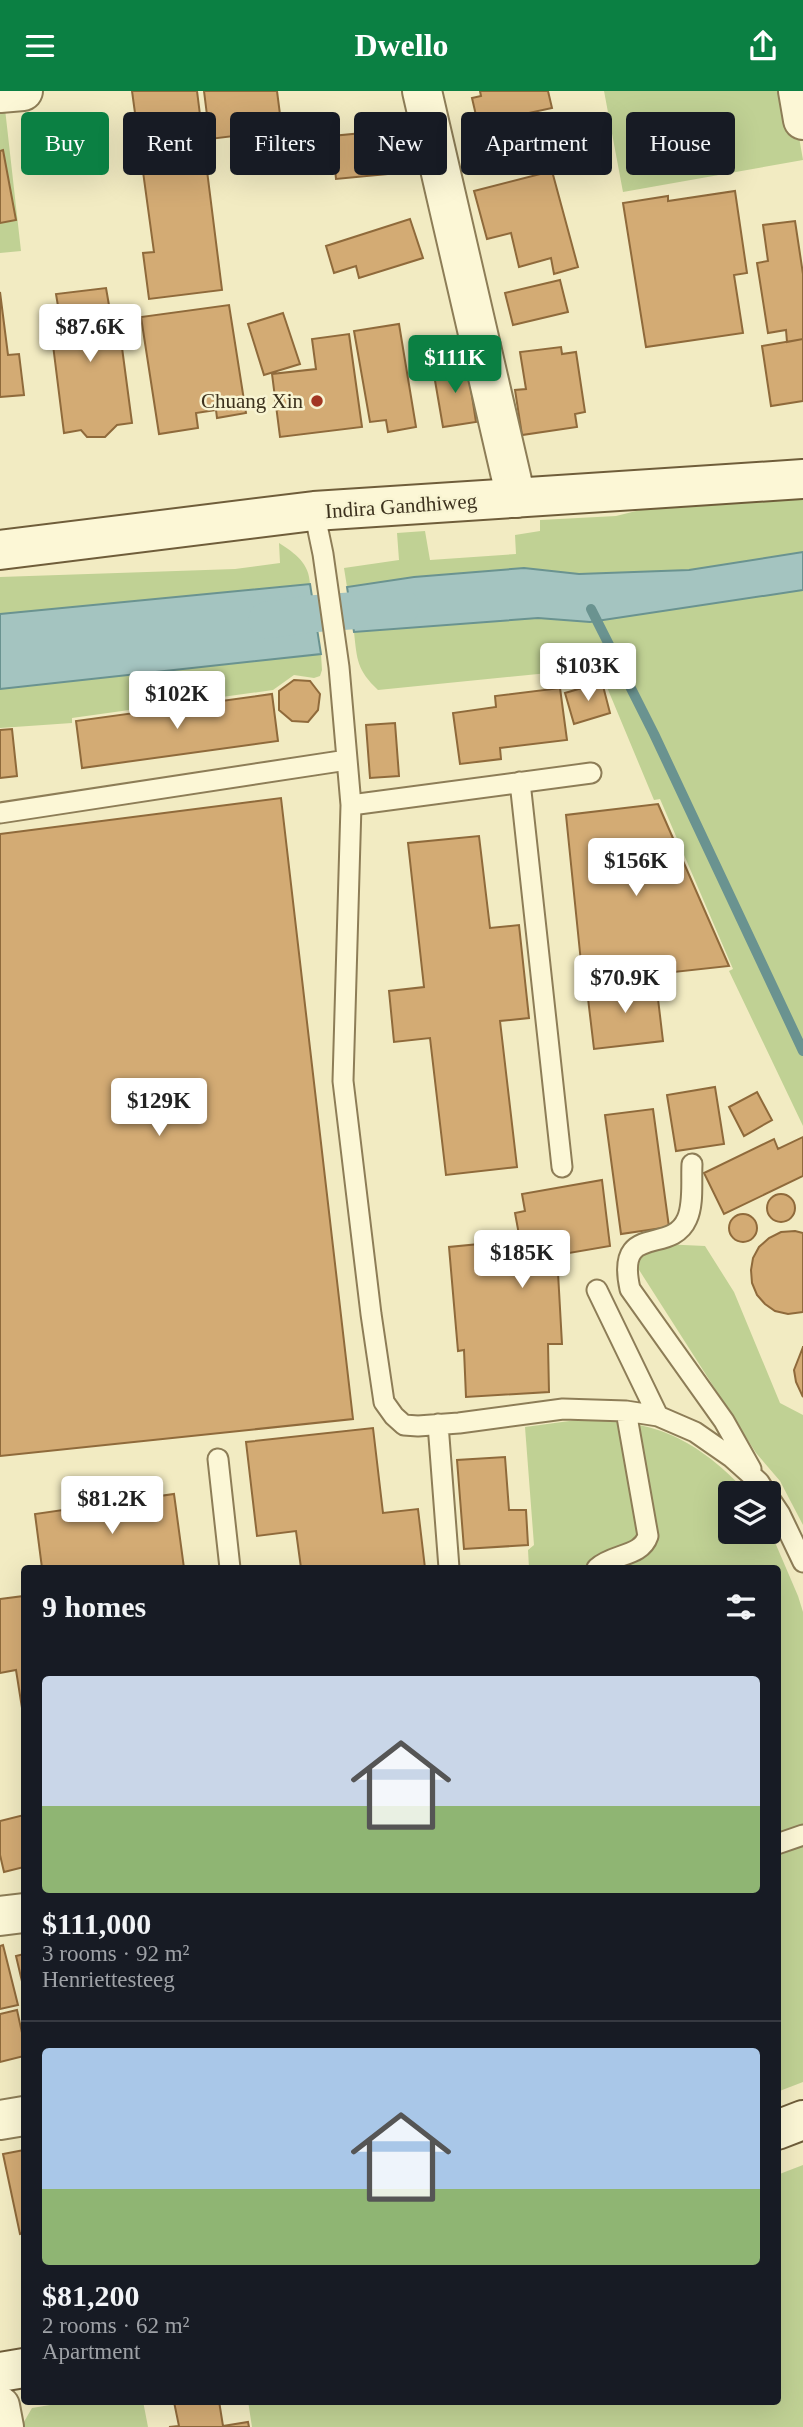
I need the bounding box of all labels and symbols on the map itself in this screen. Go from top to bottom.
pin: $87.6K [33,305,147,364]
pin: $111K [406,335,504,395]
place label: Chuang Xin [201,389,303,413]
marker: Chuang Xin [309,393,325,409]
street label: Indira Gandhiweg [324,489,478,523]
pin: $103K [539,643,637,703]
pin: $102K [128,671,226,731]
pin: $156K [587,839,685,898]
pin: $70.9K [568,955,682,1015]
pin: $129K [110,1079,208,1138]
pin: $185K [473,1231,571,1290]
pin: $81.2K [55,1477,169,1536]

